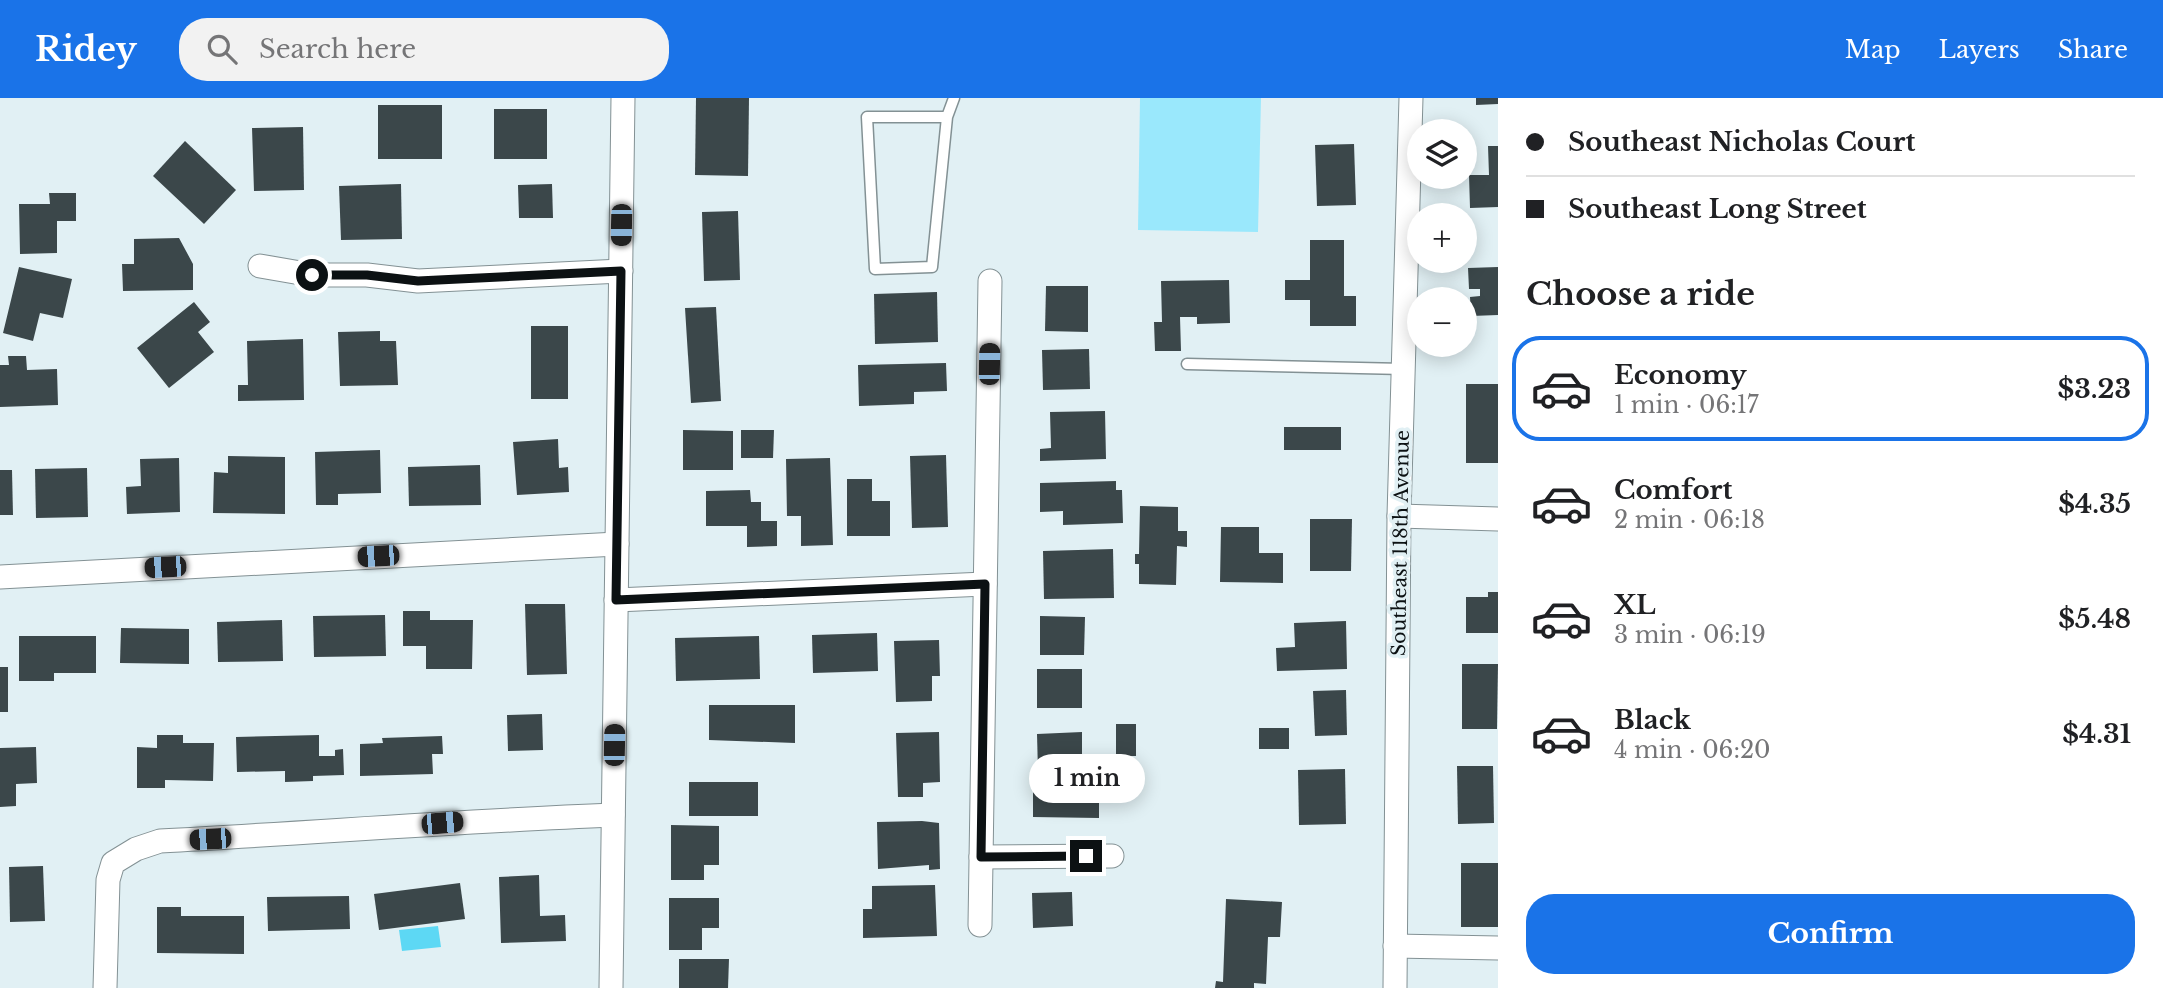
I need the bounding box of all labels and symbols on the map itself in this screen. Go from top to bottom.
car [611,204,632,246]
route start [296,259,328,291]
car [979,343,1000,385]
street label: Southeast 118th Avenue [1387,430,1414,656]
car [357,544,400,568]
car [144,555,187,579]
car [604,724,625,766]
callout: 1 min [1028,754,1144,804]
car [421,811,464,835]
car [189,827,232,851]
route end [1070,840,1102,872]

